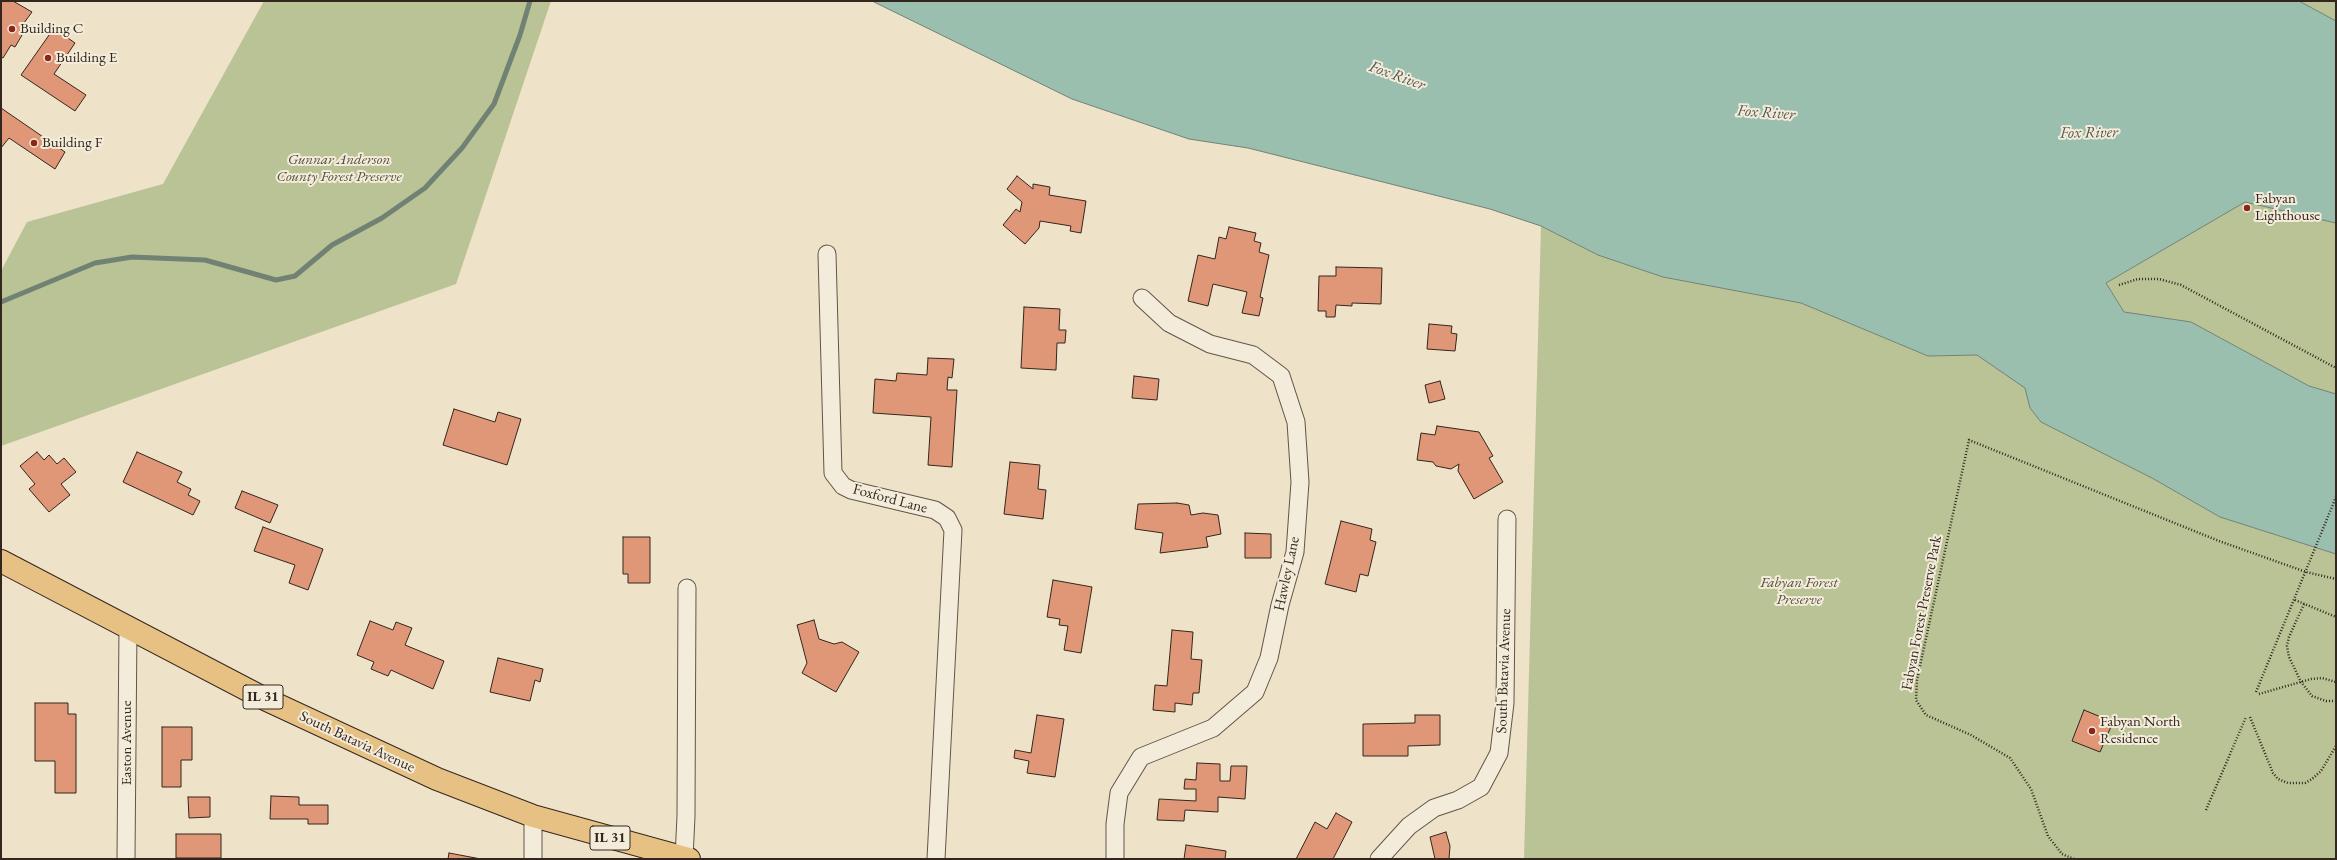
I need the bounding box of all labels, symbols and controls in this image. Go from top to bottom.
place label: Building C [20,20,83,38]
marker: Building C [7,24,17,34]
place label: Building E [56,49,117,67]
marker: Building E [43,53,53,63]
water label: Fox River [1366,57,1428,95]
water label: Fox River [1736,101,1796,125]
water label: Fox River [2060,123,2118,143]
place label: Building F [42,134,102,152]
marker: Building F [29,138,39,148]
park label: Gunnar Anderson County Forest Preserve [276,151,402,186]
place label: Fabyan Lighthouse [2255,190,2320,225]
marker: Fabyan Lighthouse [2242,203,2252,213]
street label: Foxford Lane [851,480,929,518]
street label: Fabyan Forest Preserve Park [1898,534,1946,692]
street label: Hawley Lane [1270,535,1304,613]
park label: Fabyan Forest Preserve [1760,574,1838,609]
street label: South Batavia Avenue [1493,608,1515,734]
road number: IL 31 [243,685,283,709]
street label: Easton Avenue [118,700,136,786]
street label: South Batavia Avenue [296,707,418,777]
place label: Fabyan North Residence [2100,713,2181,748]
marker: Fabyan North Residence [2087,726,2097,736]
road number: IL 31 [590,826,630,850]

